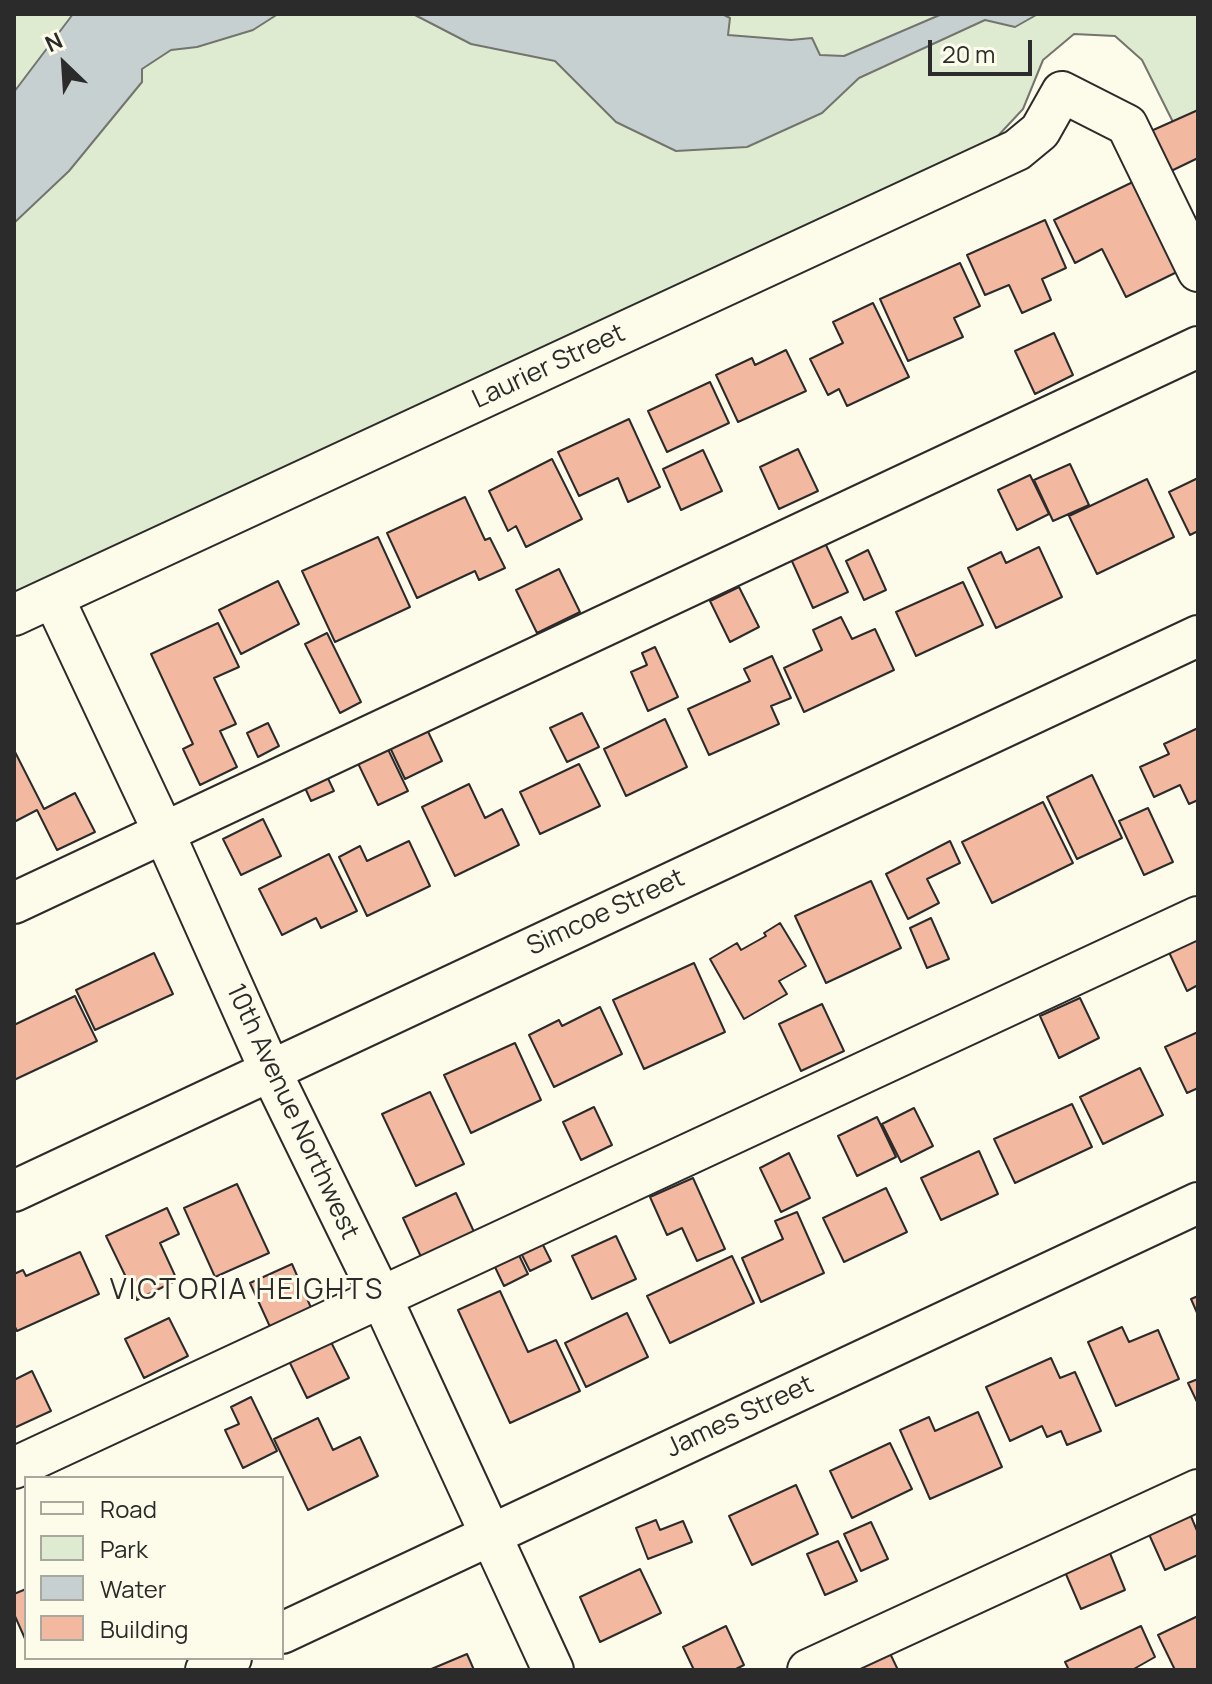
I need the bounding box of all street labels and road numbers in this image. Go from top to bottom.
street label: Laurier Street [468,318,630,416]
street label: Simcoe Street [522,863,690,963]
street label: 10th Avenue Northwest [219,979,365,1245]
street label: James Street [661,1369,819,1465]

